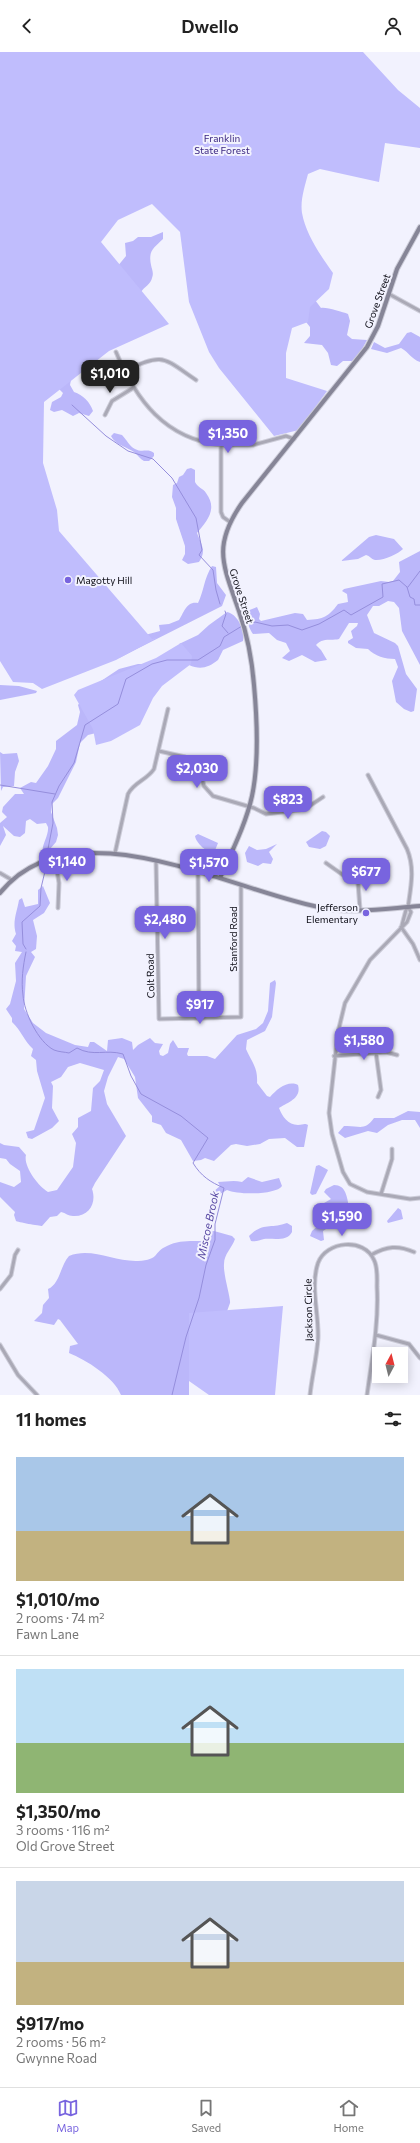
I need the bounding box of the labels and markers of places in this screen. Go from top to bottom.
pin: $1,010 [77,360,143,394]
pin: $1,350 [195,420,261,454]
place label: Magotty Hill [76,574,132,586]
marker: Magotty Hill [63,575,73,585]
pin: $2,030 [164,755,230,789]
pin: $823 [264,786,312,820]
pin: $1,140 [34,848,100,882]
pin: $1,570 [176,849,242,883]
pin: $677 [342,858,390,892]
place label: Jefferson Elementary [306,901,358,925]
pin: $2,480 [132,906,198,940]
marker: Jefferson Elementary [361,908,371,918]
pin: $917 [176,991,224,1025]
pin: $1,580 [331,1027,397,1061]
pin: $1,590 [309,1203,375,1237]

